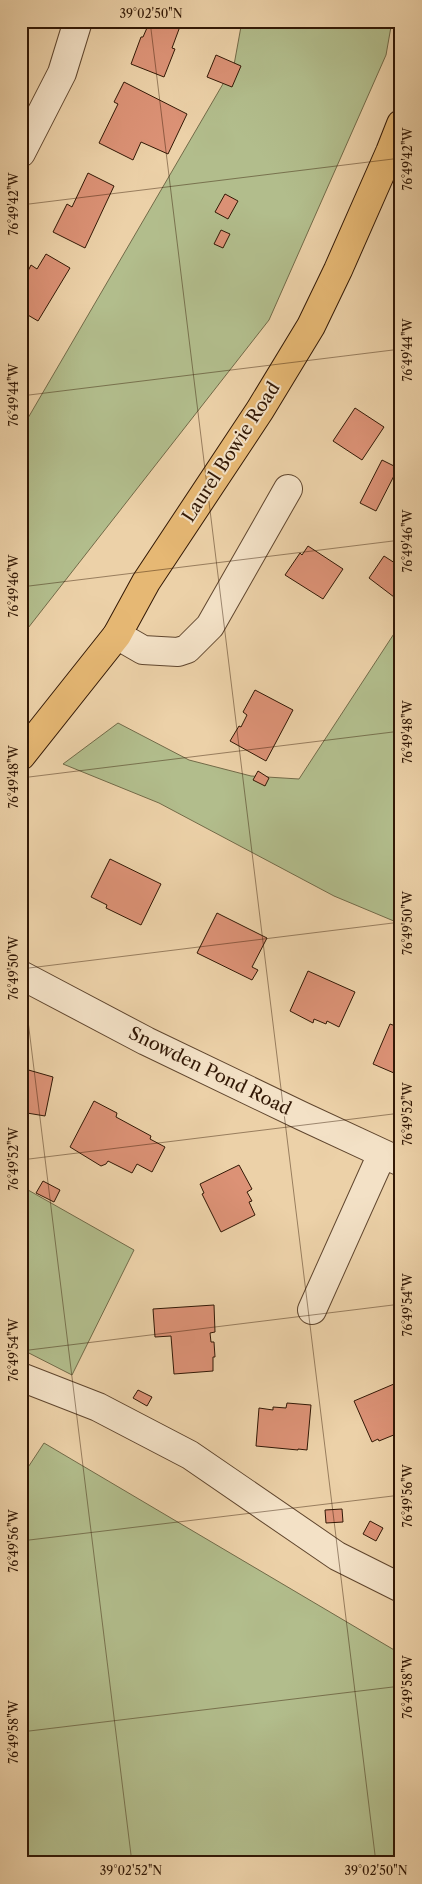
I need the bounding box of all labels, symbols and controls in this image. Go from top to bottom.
text: 39°02'50"N [119,6,183,21]
text: 76°49'42"W [400,127,415,190]
text: 76°49'42"W [6,172,21,235]
text: 76°49'44"W [400,318,415,381]
text: 76°49'44"W [6,363,21,426]
street label: Laurel Bowie Road [177,378,285,526]
text: 76°49'46"W [400,509,415,572]
text: 76°49'46"W [6,554,21,617]
text: 76°49'48"W [400,700,415,764]
text: 76°49'48"W [6,745,21,809]
text: 76°49'50"W [400,890,415,955]
text: 76°49'50"W [6,935,21,1000]
street label: Snowden Pond Road [125,1022,295,1120]
text: 76°49'52"W [400,1082,415,1146]
text: 76°49'52"W [6,1127,21,1191]
text: 76°49'54"W [400,1273,415,1337]
text: 76°49'54"W [6,1318,21,1382]
text: 76°49'56"W [400,1464,415,1528]
text: 76°49'56"W [6,1509,21,1573]
text: 76°49'58"W [400,1654,415,1719]
text: 76°49'58"W [6,1699,21,1764]
text: 39°02'52"N [100,1863,162,1878]
text: 39°02'50"N [344,1863,408,1878]

